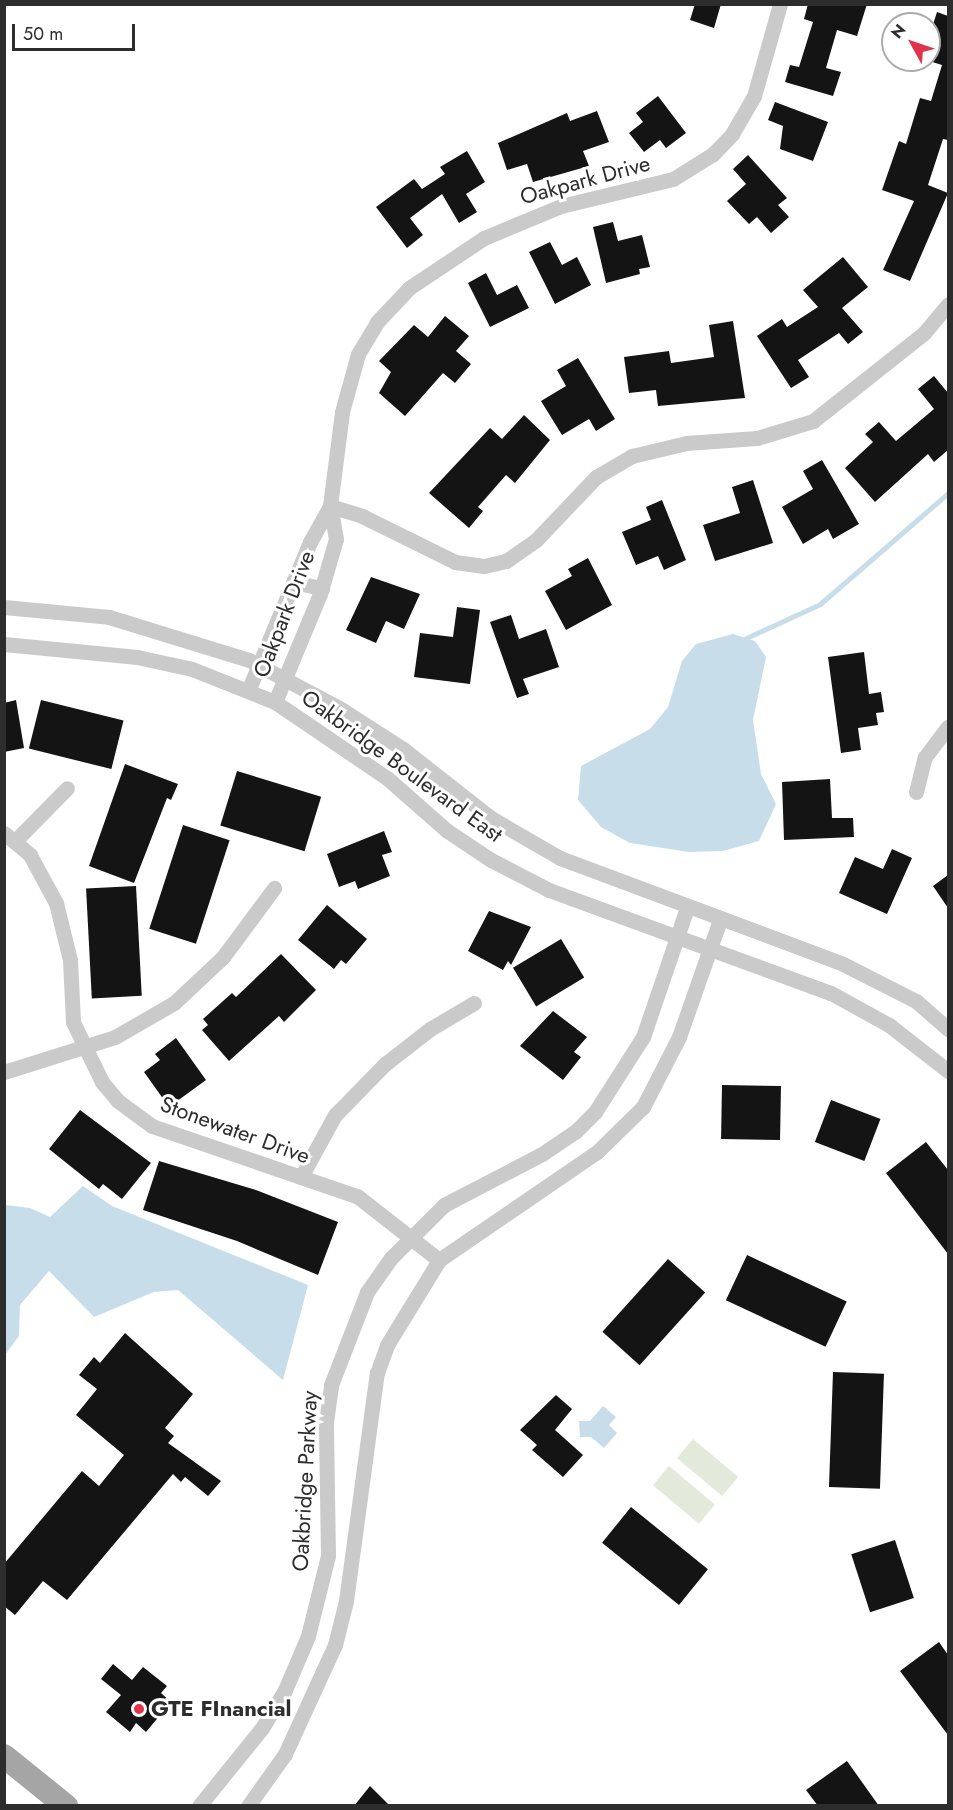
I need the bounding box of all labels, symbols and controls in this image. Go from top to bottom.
scale bar [15,12,138,50]
north arrow [881,12,941,72]
text: N [885,19,911,44]
text: 50 m [23,21,63,47]
street label: Oakpark Drive [517,150,653,210]
street label: Oakpark Drive [248,547,320,681]
street label: Oakbridge Boulevard East [296,684,508,848]
street label: Stonewater Drive [157,1091,313,1169]
street label: Oakbridge Parkway [287,1390,323,1572]
place label: GTE FInancial [151,1696,292,1722]
marker: GTE FInancial [132,1702,146,1716]

